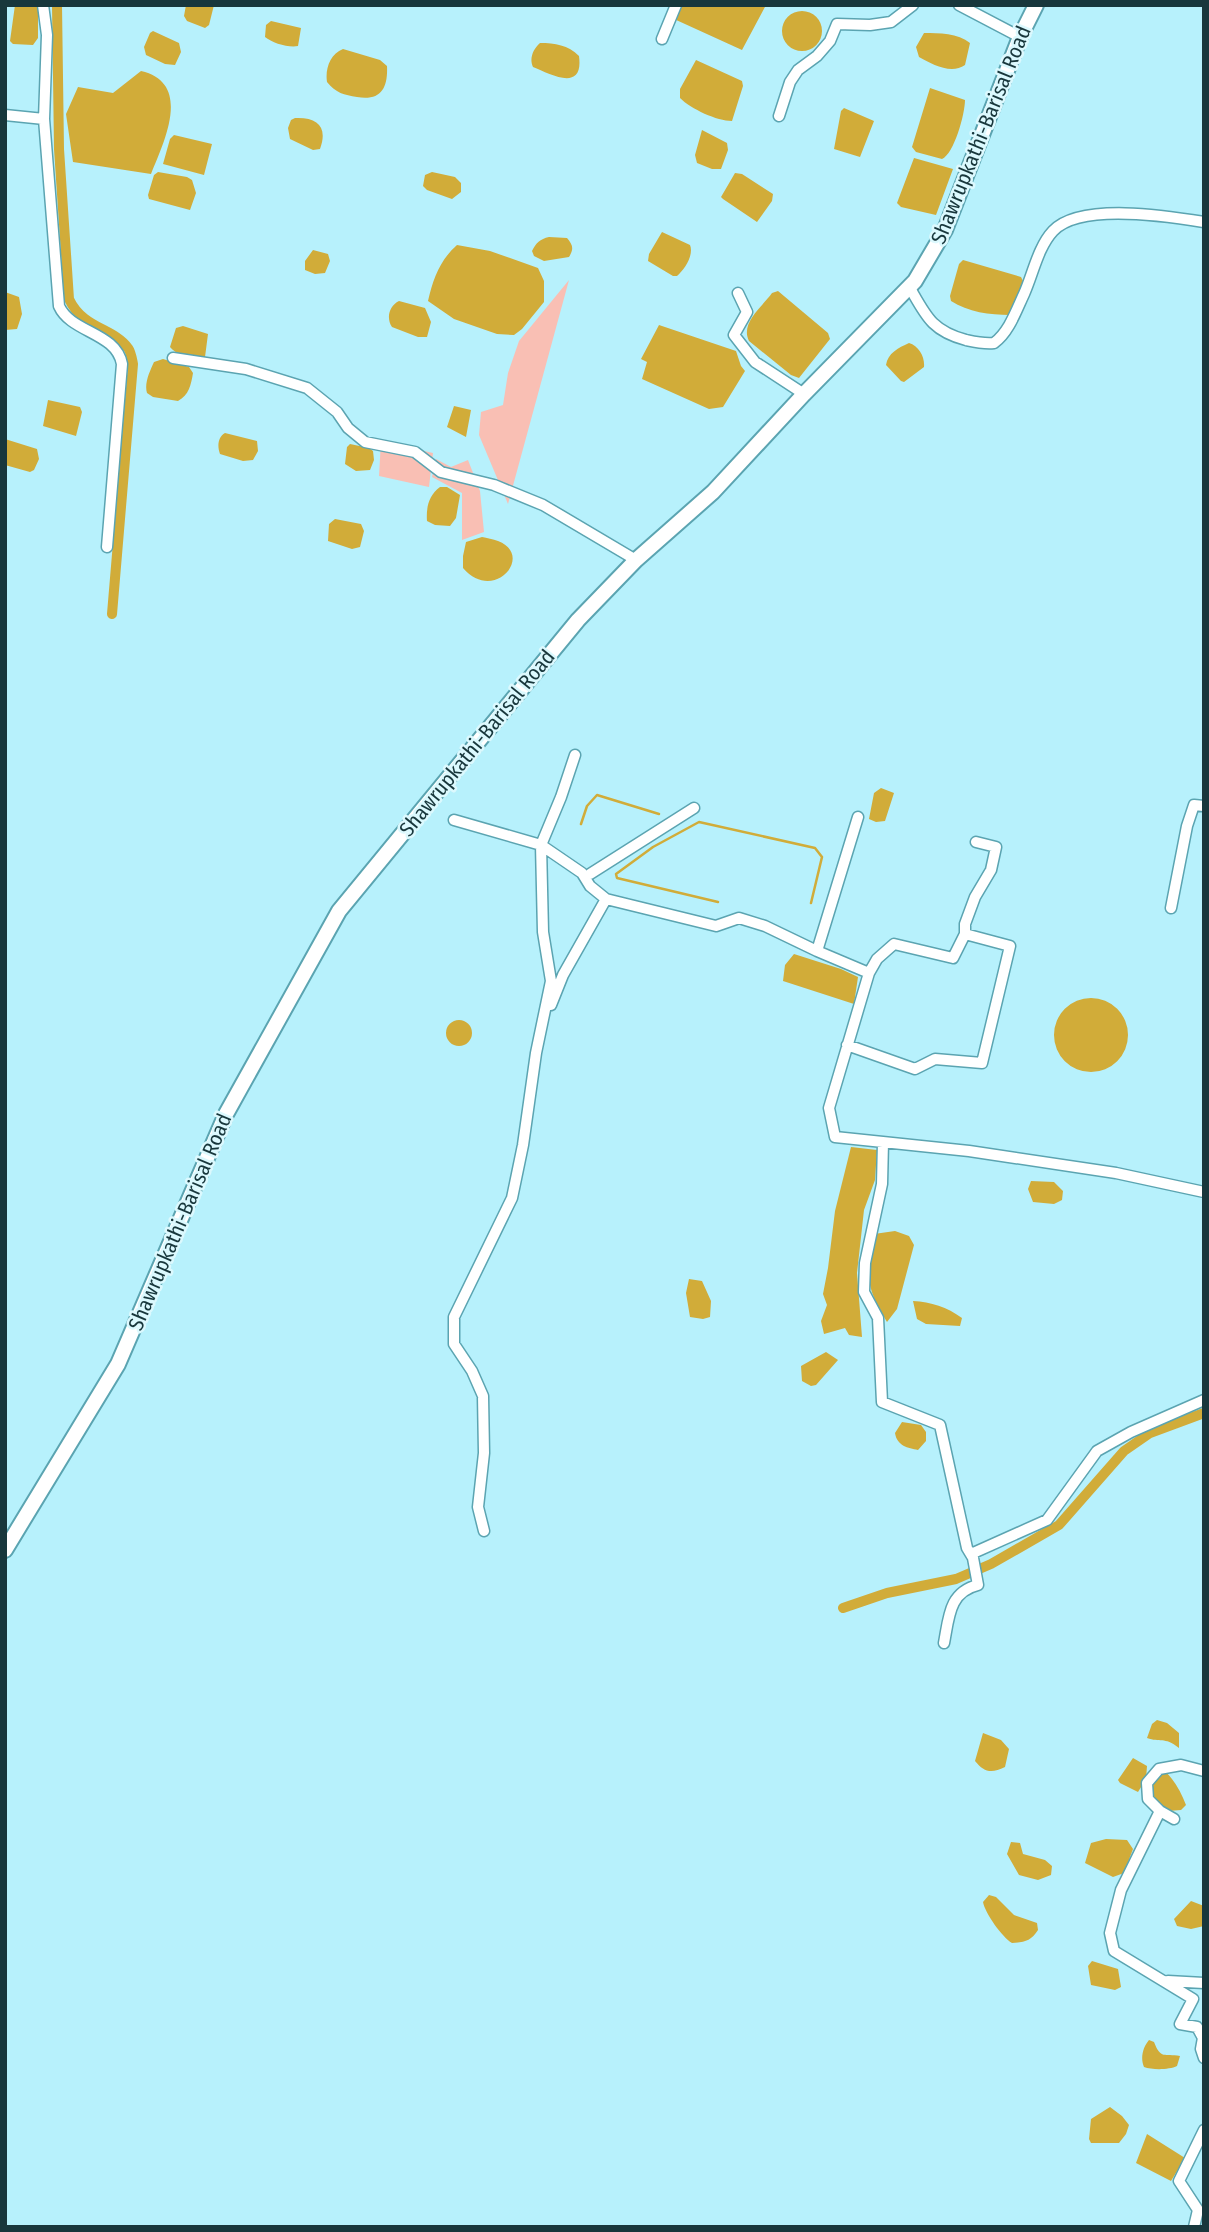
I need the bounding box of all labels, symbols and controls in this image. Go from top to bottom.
street label: Shawrupkathi-Barisal Road [925,22,1037,248]
street label: Shawrupkathi-Barisal Road [394,644,560,842]
street label: Shawrupkathi-Barisal Road [123,1110,237,1334]

